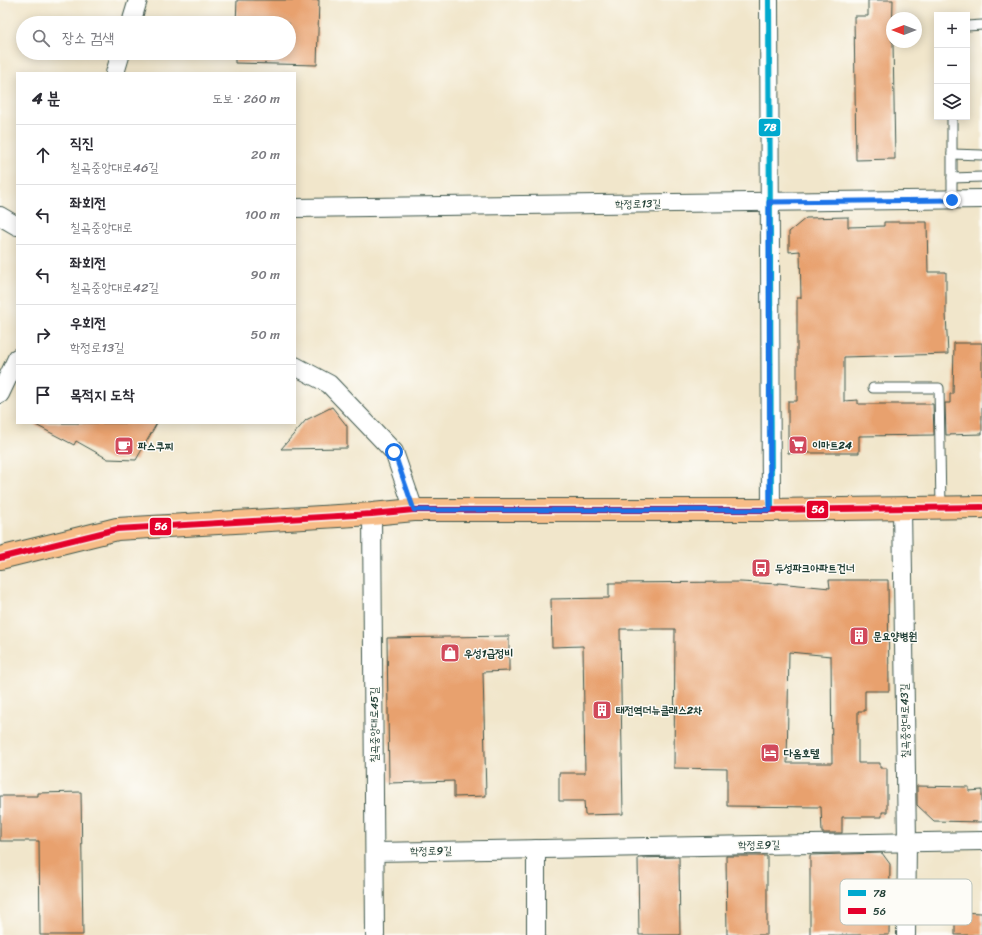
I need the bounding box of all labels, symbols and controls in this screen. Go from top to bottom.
north arrow [886,12,922,48]
map controls [934,12,970,120]
button: + [934,12,970,48]
search box [16,16,296,60]
text: 장소 검색 [62,25,114,51]
icon: search [30,27,52,49]
button: − [934,48,970,84]
text: 4 분 [32,83,61,113]
button: layers [934,84,970,120]
text: 도보 · 260 m [212,87,280,110]
line badge: 78 [758,118,781,137]
text: 78 [764,118,777,137]
text: 직진 [70,130,94,156]
text: 20 m [251,143,280,166]
icon: ahead [32,144,54,166]
text: 칠곡중앙대로46길 [70,156,159,179]
text: 좌회전 [70,190,106,216]
route end [943,191,961,209]
street label: 학정로13길 [615,194,661,214]
text: 100 m [245,203,280,226]
icon: left [32,204,54,226]
text: 칠곡중앙대로 [70,216,133,239]
text: 좌회전 [70,250,106,276]
text: 90 m [250,263,280,286]
icon: left [32,264,54,286]
text: 칠곡중앙대로42길 [70,276,159,299]
text: 우회전 [70,310,106,336]
text: 50 m [250,323,280,346]
icon: right [32,324,54,346]
text: 학정로13길 [70,336,125,359]
text: 목적지 도착 [70,382,134,408]
icon: arrive [32,384,54,406]
supermarket icon: 이마트24 [787,434,809,456]
cafe icon: 파스쿠찌 [113,435,135,457]
place label: 이마트24 [812,436,852,455]
place label: 파스쿠찌 [138,437,174,456]
route start [385,443,403,461]
line badge: 56 [806,500,829,519]
text: 56 [812,500,824,519]
line badge: 56 [149,517,172,536]
text: 56 [155,517,167,536]
bus stop icon: 두성파크아파트건너 [750,557,772,579]
place label: 두성파크아파트건너 [775,559,855,578]
building icon: 문요양병원 [848,625,870,647]
place label: 문요양병원 [873,627,917,646]
shop icon: 우성1급정비 [439,642,461,664]
place label: 우성1급정비 [464,644,513,663]
street label: 칠곡중앙대로43길 [895,683,915,759]
street label: 칠곡중앙대로45길 [365,687,384,763]
building icon: 태전역더뉴클래스2차 [591,699,613,721]
place label: 태전역더뉴클래스2차 [616,701,702,720]
hotel icon: 다옴호텔 [759,742,781,764]
place label: 다옴호텔 [784,744,820,763]
street label: 학정로9길 [738,835,780,855]
street label: 학정로9길 [410,841,452,861]
legend [840,879,972,925]
text: 78 [873,884,886,903]
text: 56 [873,902,886,921]

